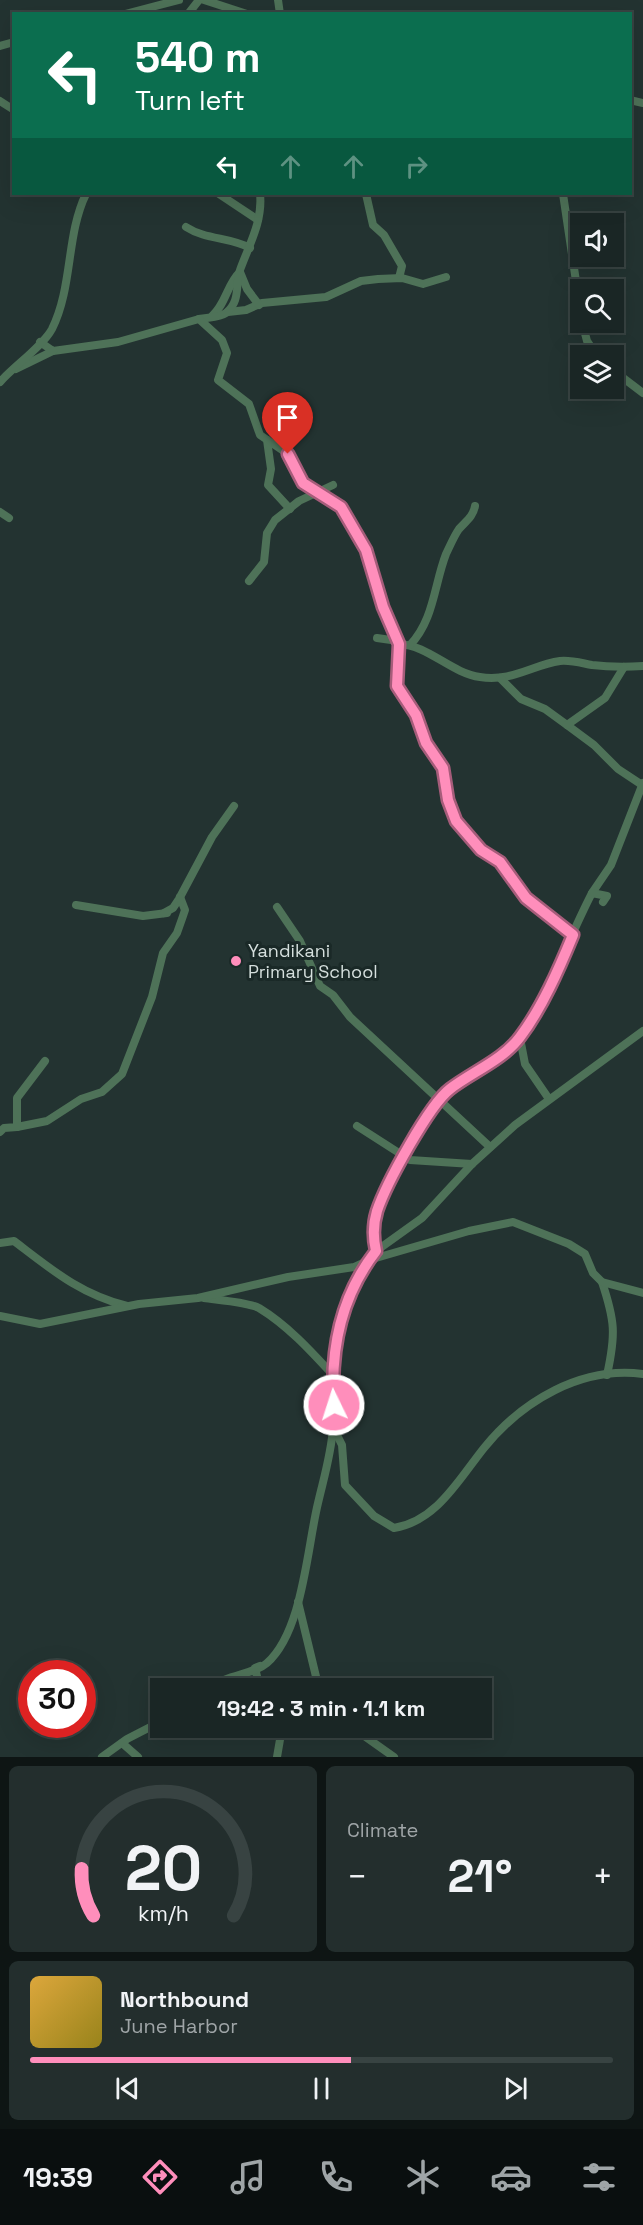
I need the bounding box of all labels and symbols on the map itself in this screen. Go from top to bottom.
pin [262,392,313,454]
place label: Yandikani Primary School [248,939,378,983]
marker: Yandikani Primary School [229,954,243,968]
position arrow [302,1373,366,1437]
speed limit sign: 30 [18,1660,96,1738]

